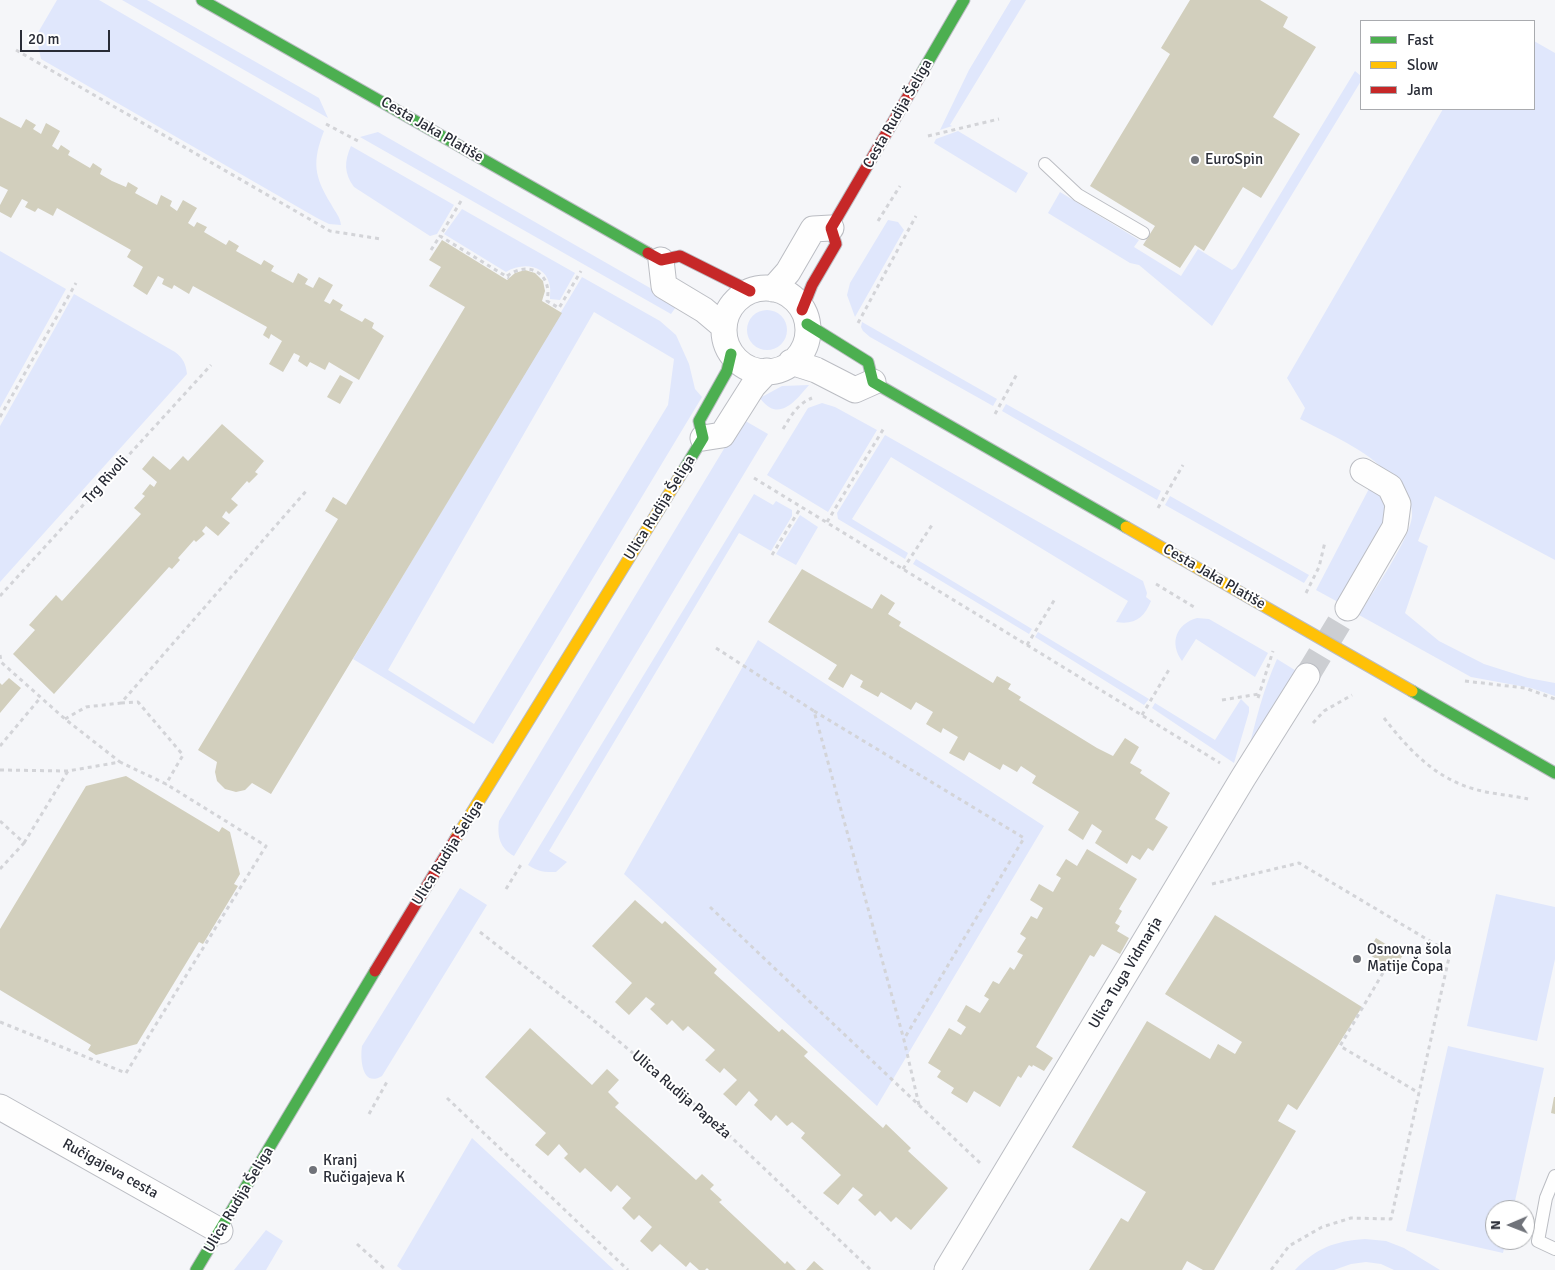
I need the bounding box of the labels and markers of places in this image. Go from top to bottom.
place label: EuroSpin [1205,151,1263,169]
marker: EuroSpin [1189,154,1201,166]
place label: Osnovna šola Matije Čopa [1367,941,1452,976]
marker: Osnovna šola Matije Čopa [1351,953,1363,965]
place label: Kranj Ručigajeva K [323,1152,405,1187]
marker: Kranj Ručigajeva K [307,1164,319,1176]

